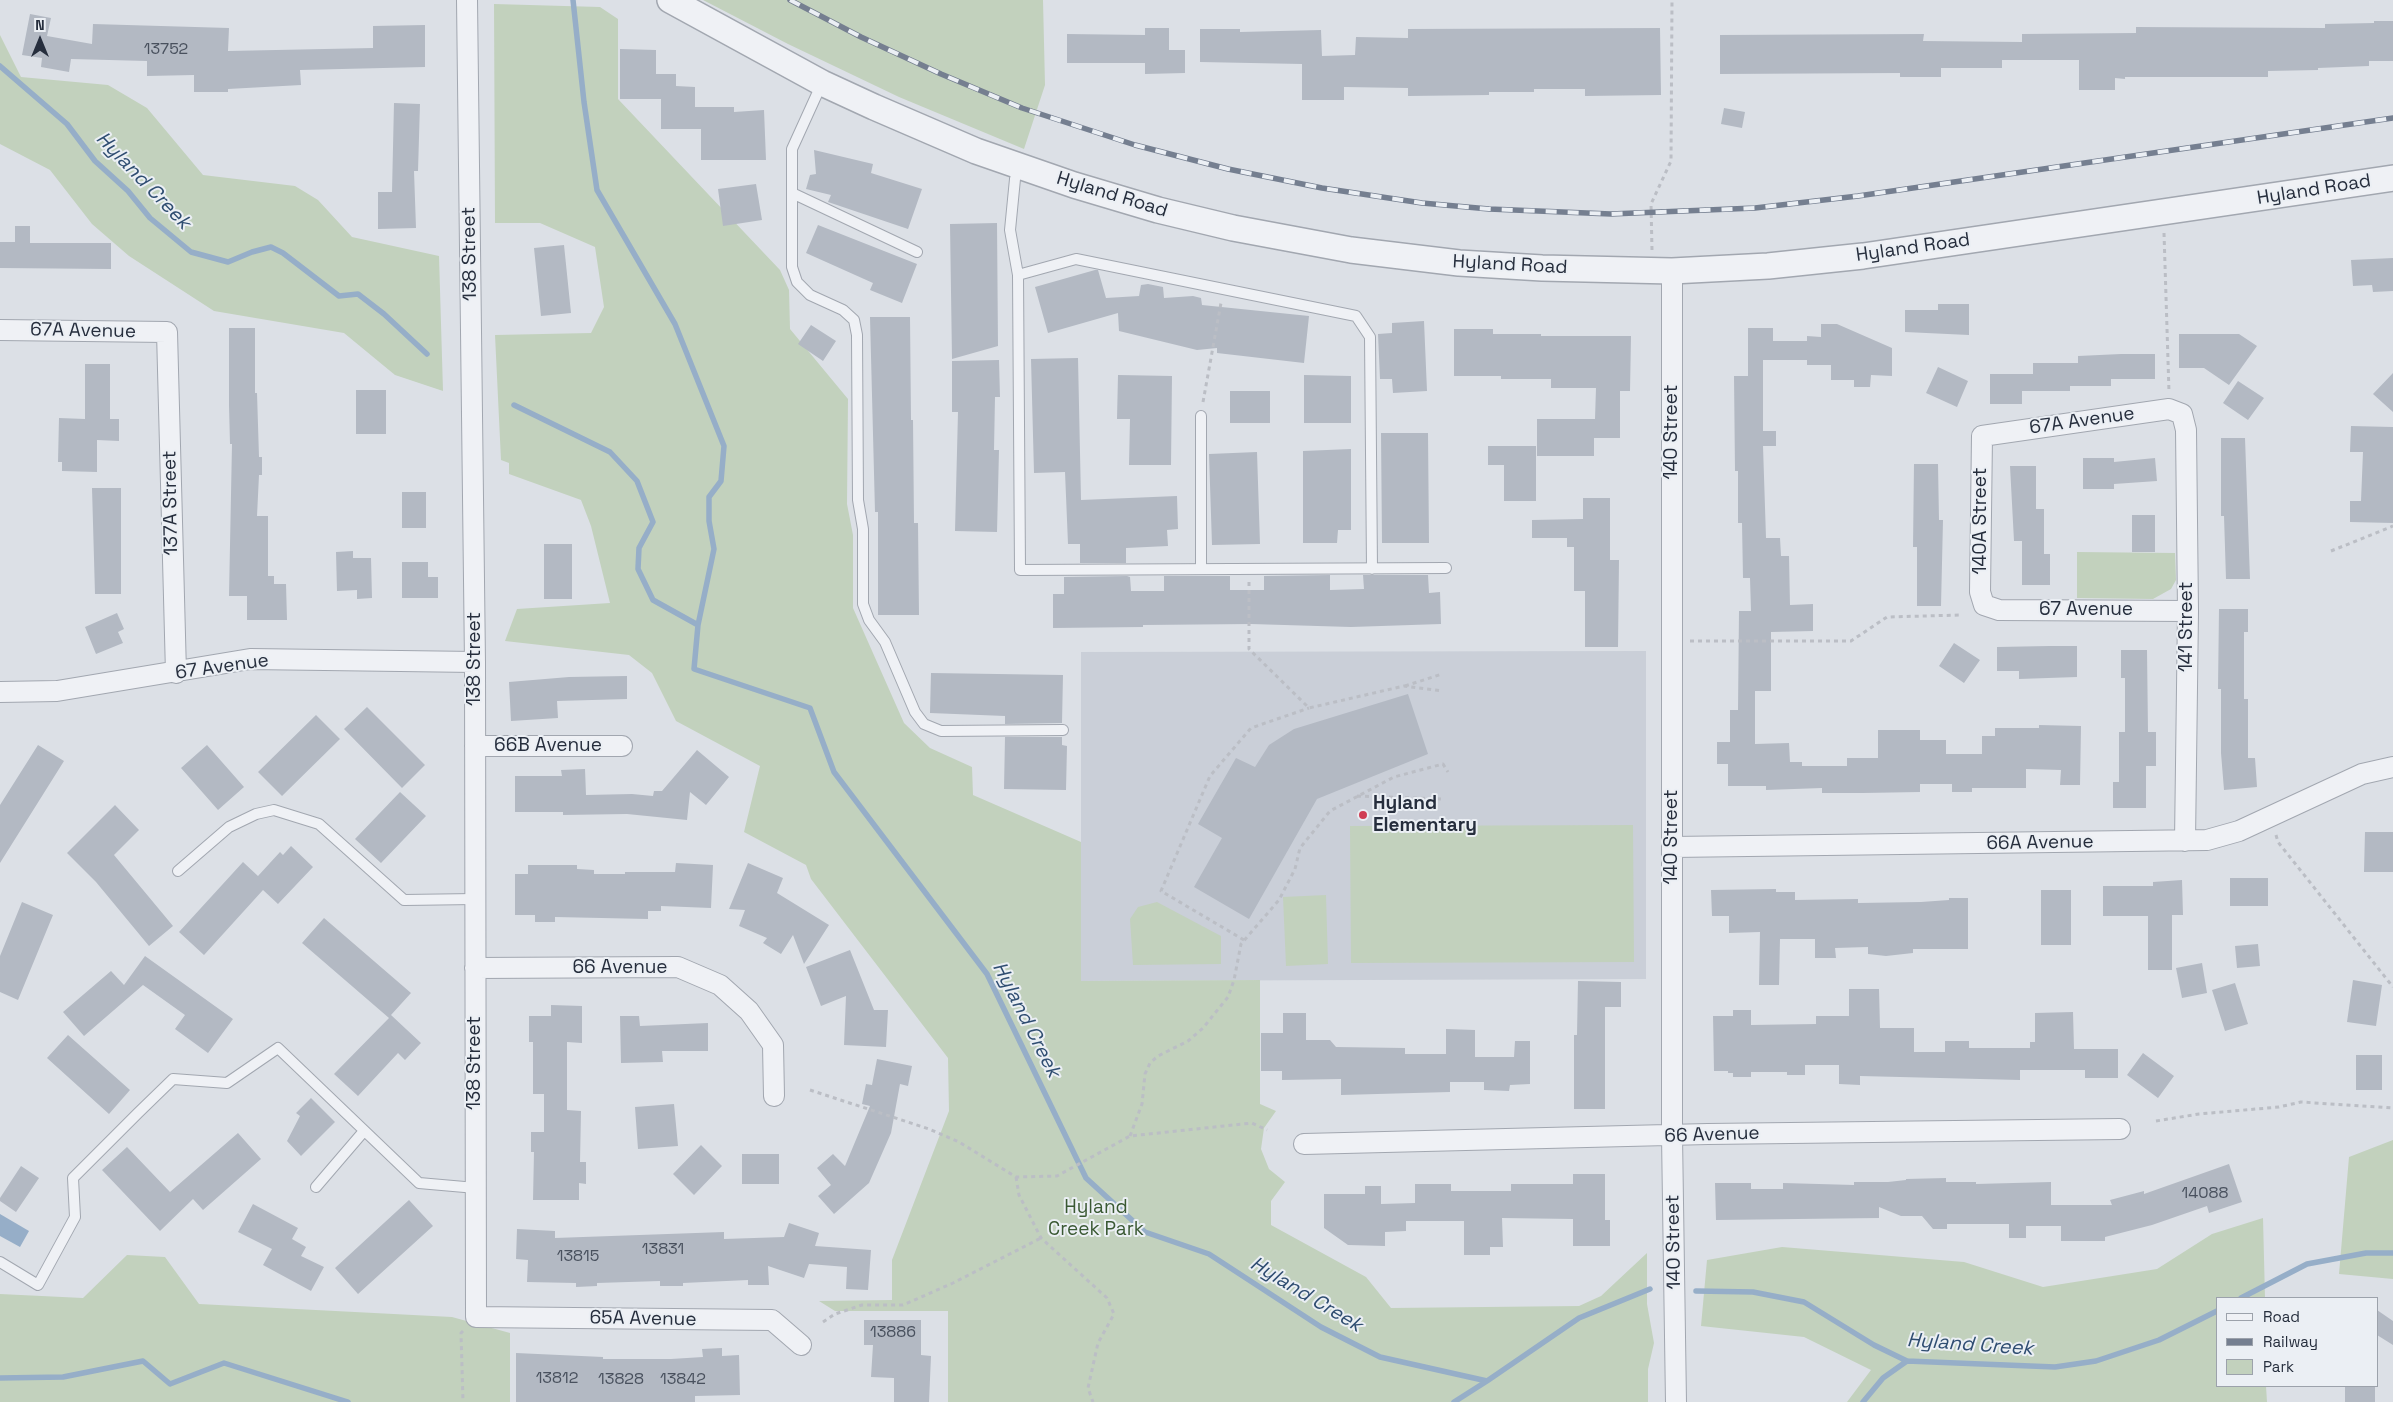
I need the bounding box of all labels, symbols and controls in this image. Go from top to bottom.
north arrow [15,15,65,65]
text: N [35,16,45,34]
house number: 13752 [144,40,188,60]
water label: Hyland Creek [90,127,196,235]
street label: Hyland Road [1054,167,1170,223]
street label: Hyland Road [2255,170,2373,210]
street label: 138 Street [458,207,482,301]
street label: Hyland Road [1854,229,1972,267]
street label: Hyland Road [1452,251,1568,279]
street label: 67A Avenue [30,319,136,343]
street label: 140 Street [1661,385,1683,479]
street label: 67A Avenue [2028,402,2136,440]
street label: 137A Street [159,450,183,556]
street label: 140A Street [1970,468,1992,574]
street label: 141 Street [2176,582,2198,672]
street label: 67 Avenue [2039,599,2133,621]
street label: 138 Street [464,612,486,706]
street label: 67 Avenue [174,649,270,685]
street label: 66B Avenue [494,735,602,757]
street label: 140 Street [1661,790,1683,884]
place label: Hyland Elementary [1373,793,1477,837]
marker: Hyland Elementary [1357,809,1369,821]
street label: 66A Avenue [1986,831,2094,855]
street label: 66 Avenue [572,957,668,979]
water label: Hyland Creek [987,958,1065,1082]
street label: 138 Street [464,1016,486,1110]
street label: 66 Avenue [1664,1122,1760,1148]
house number: 14088 [2182,1184,2228,1204]
street label: 140 Street [1662,1194,1686,1290]
park label: Hyland Creek Park [1048,1197,1144,1241]
house number: 13831 [642,1240,684,1260]
house number: 13815 [557,1247,599,1267]
water label: Hyland Creek [1246,1252,1366,1338]
legend [2216,1297,2378,1387]
street label: 65A Avenue [589,1307,697,1331]
text: Road [2263,1307,2300,1326]
house number: 13886 [870,1323,916,1343]
water label: Hyland Creek [1906,1329,2034,1361]
text: Railway [2263,1332,2318,1351]
text: Park [2263,1357,2294,1376]
house number: 13812 [536,1369,578,1389]
house number: 13828 [598,1370,644,1390]
house number: 13842 [660,1370,706,1390]

